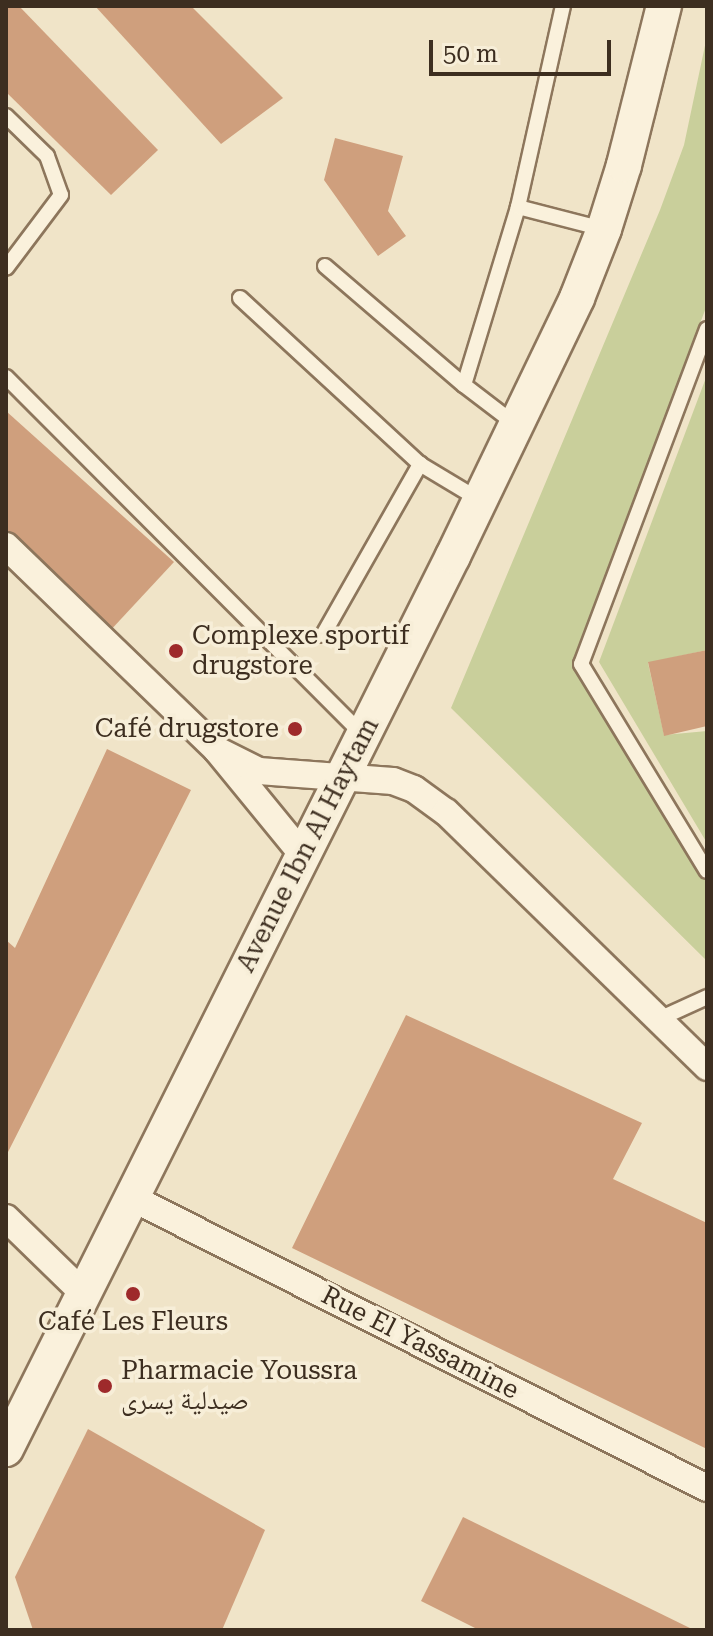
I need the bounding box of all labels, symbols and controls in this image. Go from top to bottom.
scale bar [433,24,615,74]
text: 50 m [443,40,498,68]
place label: Complexe sportif drugstore [192,620,409,682]
marker: Complexe sportif drugstore [167,642,185,660]
place label: Café drugstore [95,713,279,745]
street label: Avenue Ibn Al Haytam [230,713,386,977]
marker: Café drugstore [286,720,304,738]
street label: Rue El Yassamine [316,1280,524,1406]
marker: Café Les Fleurs [124,1285,142,1303]
place label: Café Les Fleurs [38,1306,228,1338]
place label: Pharmacie Youssra صيدلية يسرى [121,1355,357,1416]
marker: Pharmacie Youssra صيدلية يسرى [96,1377,114,1395]

